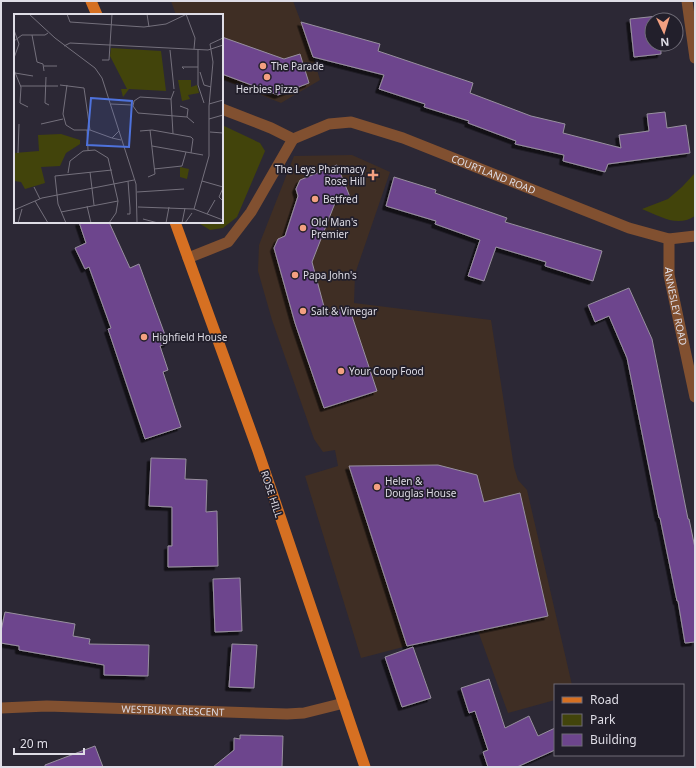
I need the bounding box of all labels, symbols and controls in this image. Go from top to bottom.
north arrow [644,12,684,52]
inset map [14,14,223,223]
text: N [660,35,670,50]
place label: The Parade [271,59,324,73]
marker: The Parade [258,61,268,71]
marker: Herbies Pizza [262,72,272,82]
place label: Herbies Pizza [236,82,298,96]
street label: COURTLAND ROAD [449,151,538,197]
place label: The Leys Pharmacy Rose Hill [275,162,366,188]
marker: The Leys Pharmacy Rose Hill [368,170,378,180]
place label: Betfred [323,192,358,206]
marker: Betfred [310,194,320,204]
place label: Old Man's Premier [311,215,358,241]
marker: Old Man's Premier [298,223,308,233]
street label: ANNESLEY ROAD [662,267,691,347]
place label: Papa John's [303,268,357,282]
marker: Papa John's [290,270,300,280]
place label: Salt & Vinegar [311,304,377,318]
marker: Salt & Vinegar [298,306,308,316]
place label: Highfield House [152,330,228,344]
marker: Highfield House [139,332,149,342]
place label: Your Coop Food [349,364,424,378]
marker: Your Coop Food [336,366,346,376]
street label: ROSE HILL [258,469,286,519]
place label: Helen & Douglas House [385,474,457,500]
marker: Helen & Douglas House [372,482,382,492]
legend [554,684,684,756]
text: Road [590,691,619,708]
street label: WESTBURY CRESCENT [121,701,225,719]
text: Park [590,711,616,728]
scale bar [14,730,84,756]
text: Building [590,731,637,748]
text: 20 m [20,735,48,752]

